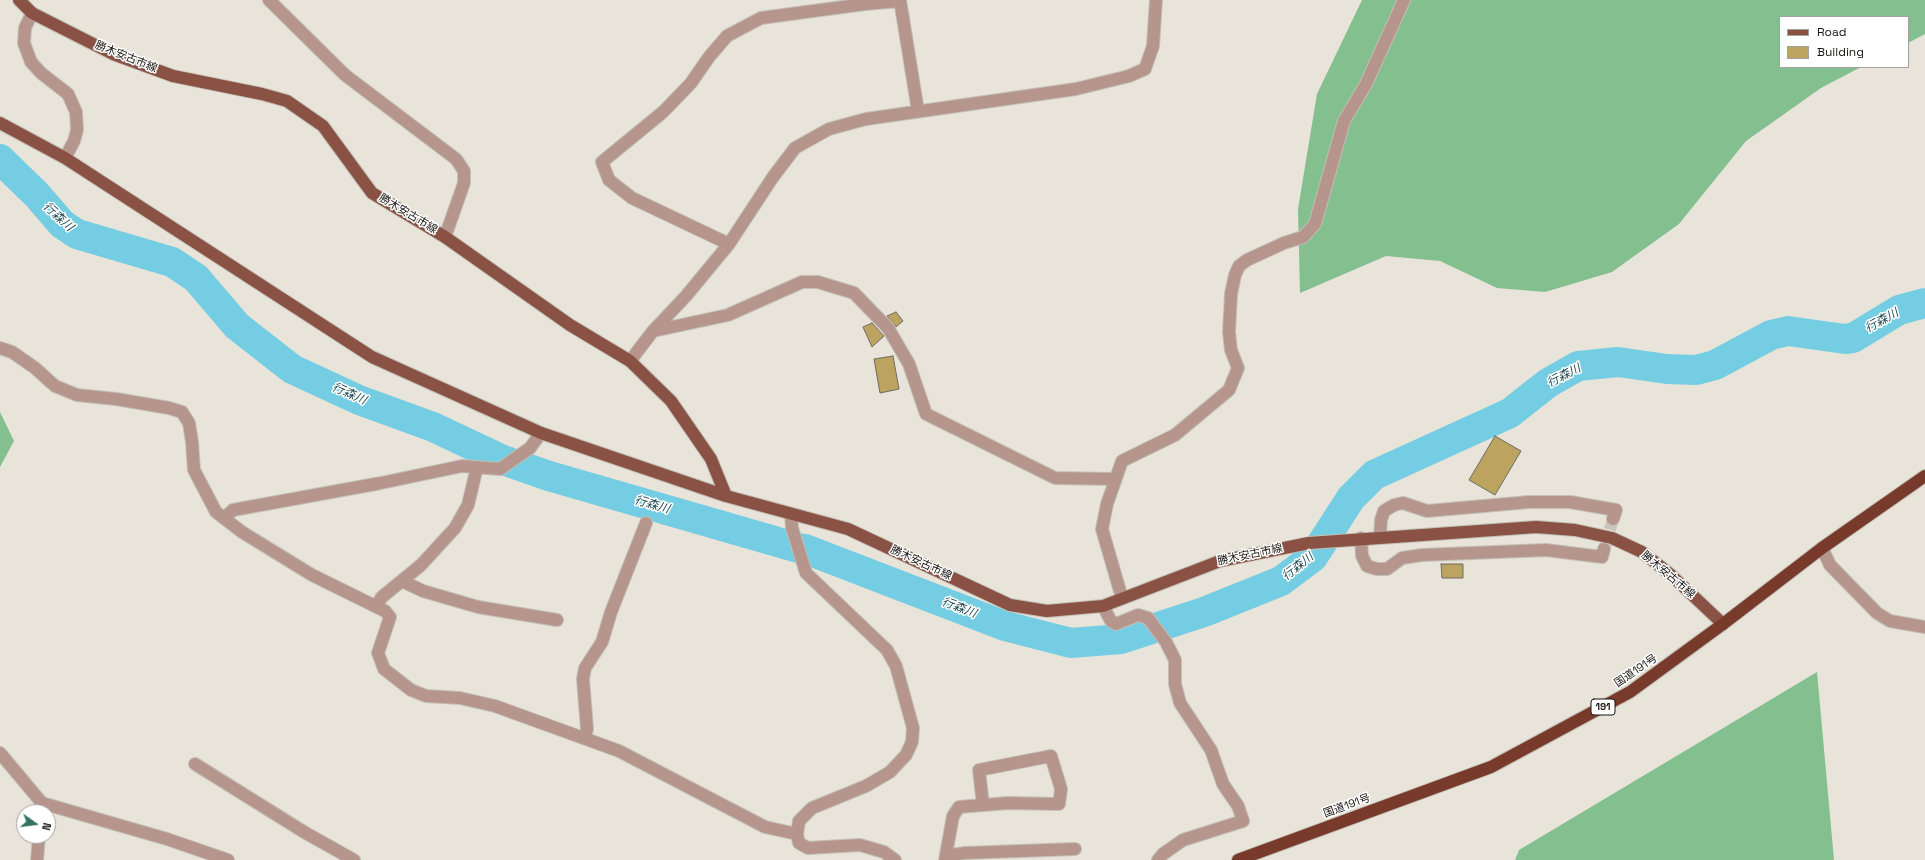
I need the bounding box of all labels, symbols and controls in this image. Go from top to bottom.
legend [1779,16,1909,68]
text: Road [1817,24,1846,40]
street label: 勝木安古市線 [93,39,159,75]
text: Building [1817,44,1864,60]
street label: 勝木安古市線 [376,191,440,237]
water label: 行森川 [40,200,76,234]
water label: 行森川 [1863,306,1901,336]
water label: 行森川 [1545,361,1583,391]
water label: 行森川 [330,380,368,408]
water label: 行森川 [633,493,671,517]
street label: 勝木安古市線 [1216,542,1284,568]
street label: 勝木安古市線 [888,543,954,583]
street label: 勝木安古市線 [1638,549,1698,601]
water label: 行森川 [1279,550,1317,584]
water label: 行森川 [940,595,978,621]
street label: 国道191号 [1612,652,1660,690]
road number: 191 [1591,699,1615,715]
street label: 国道191号 [1322,791,1372,821]
north arrow [16,804,56,844]
text: N [39,821,54,832]

